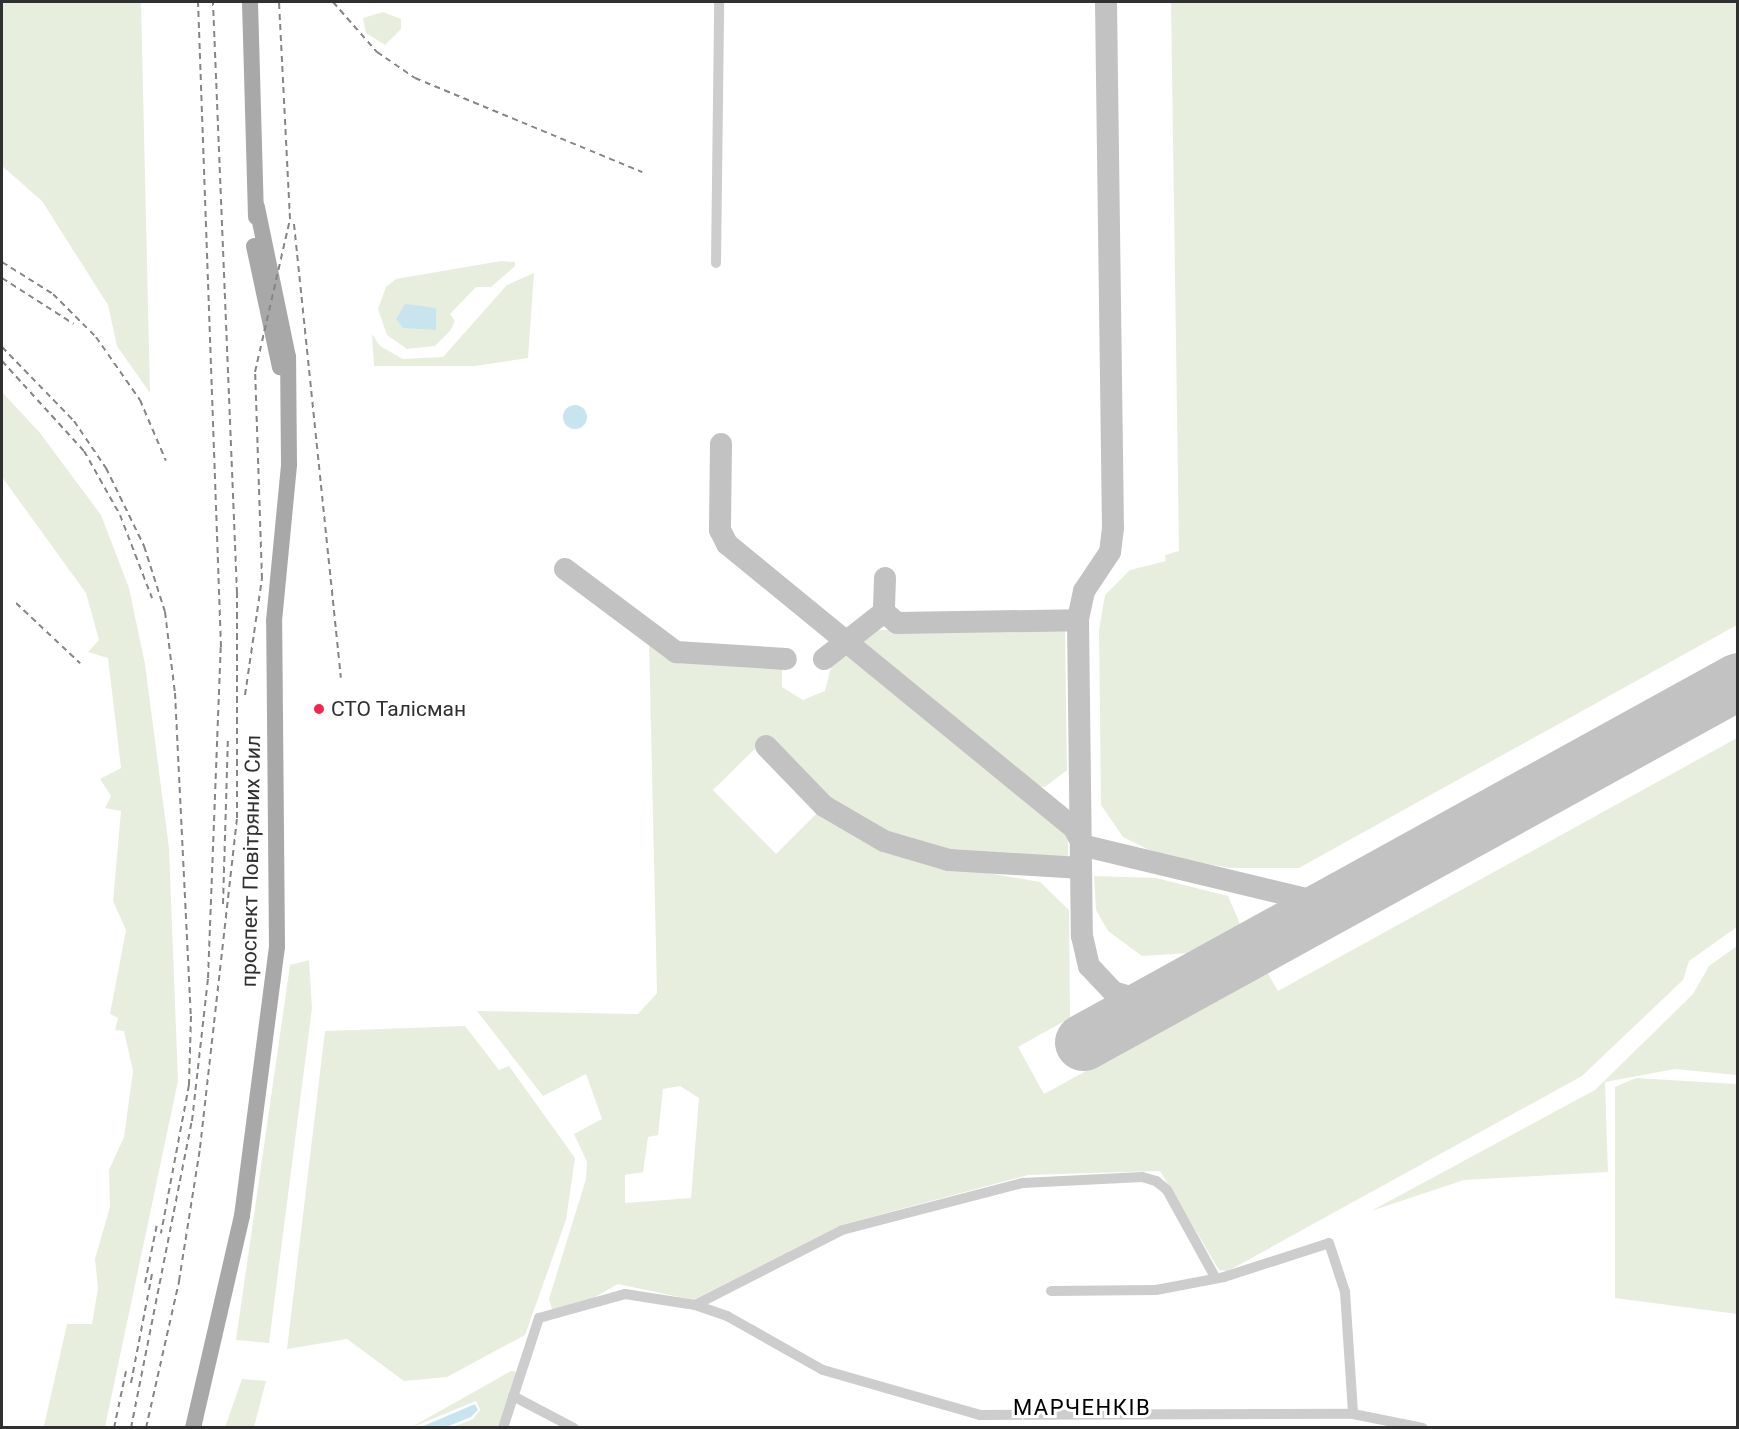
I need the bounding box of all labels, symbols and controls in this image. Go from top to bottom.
place label: СТО Талісман [331,696,466,722]
marker: СТО Талісман [312,702,326,716]
street label: проспект Повітряних Сил [236,735,266,987]
district label: МАРЧЕНКІВ [1013,1395,1151,1421]

